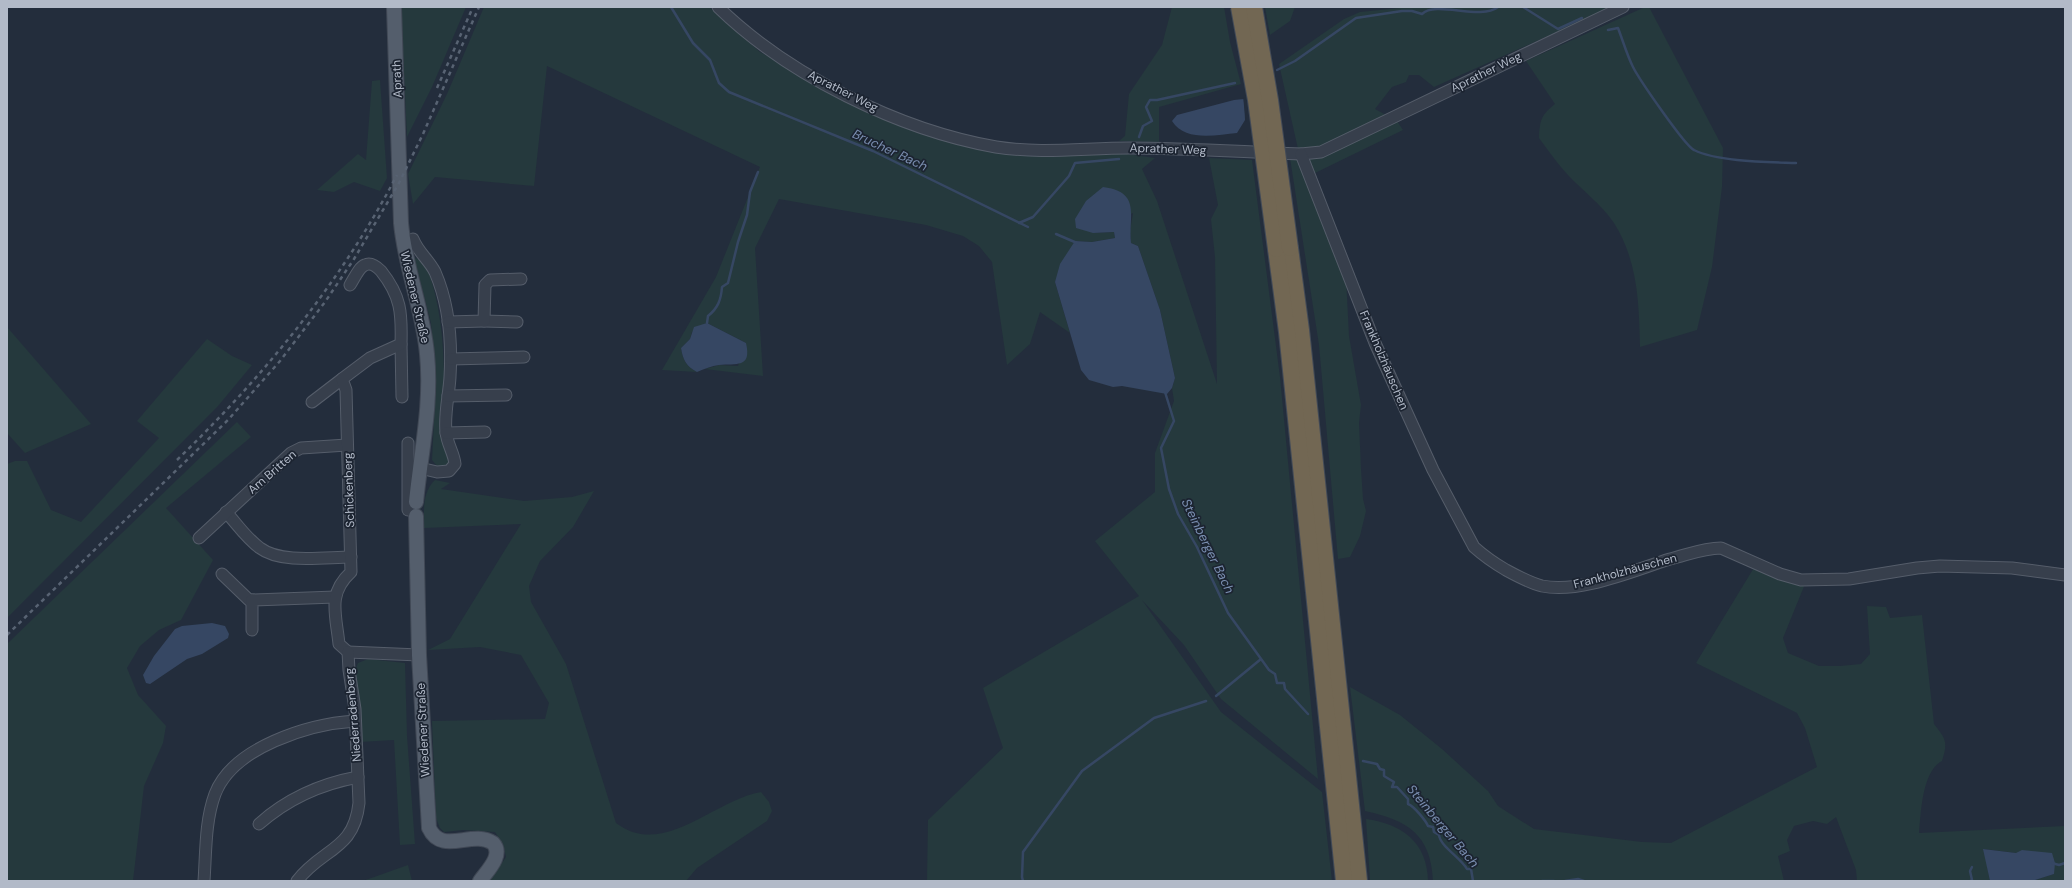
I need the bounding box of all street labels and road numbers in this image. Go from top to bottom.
street label: Aprather Weg [1448,48,1524,96]
street label: Aprath [388,60,406,98]
street label: Aprather Weg [805,66,881,116]
street label: Aprather Weg [1129,140,1207,158]
street label: Wiedener Straße [397,249,433,345]
street label: Frankholzhäuschen [1356,308,1412,412]
street label: Am Britten [244,446,300,498]
street label: Schickenberg [340,452,358,528]
street label: Frankholzhäuschen [1572,549,1679,592]
street label: Niederradenberg [341,667,365,763]
street label: Wiedener Straße [413,682,433,777]

